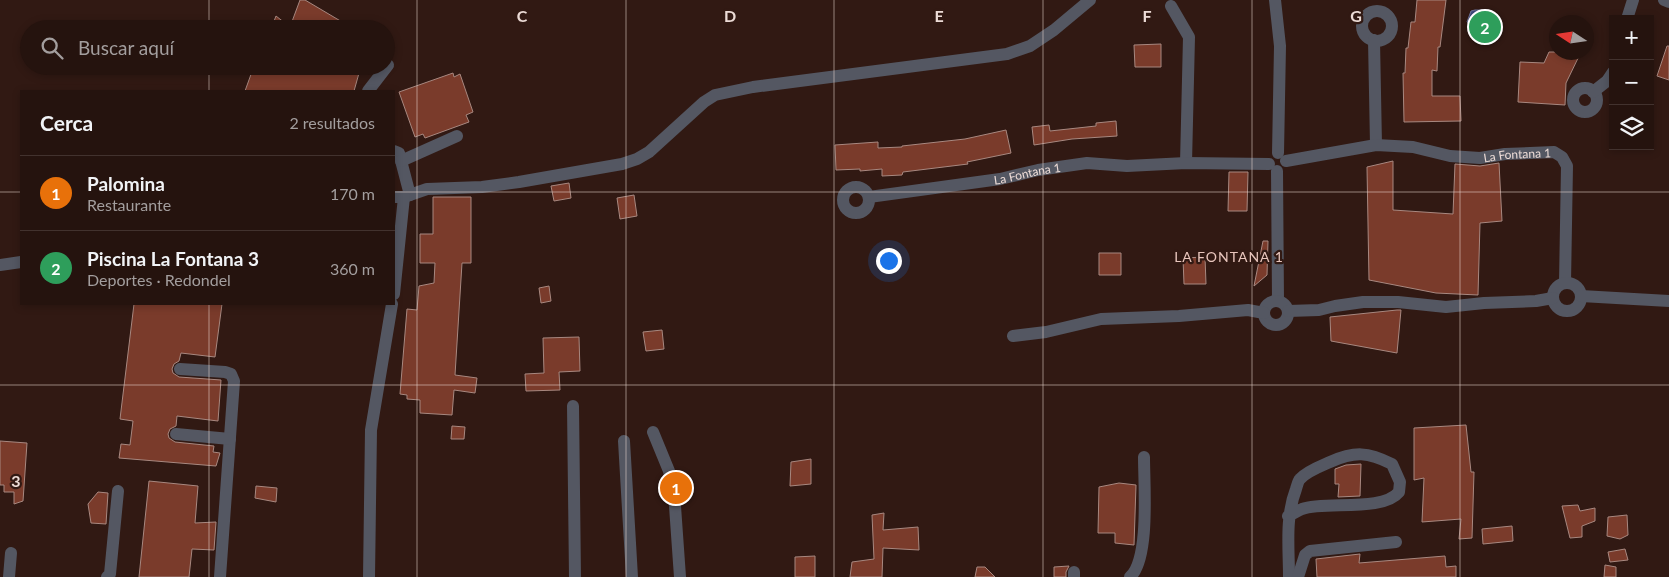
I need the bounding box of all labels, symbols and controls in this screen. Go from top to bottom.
text: C [517,6,528,25]
text: D [724,6,736,25]
text: E [934,6,944,25]
text: F [1142,6,1152,25]
text: G [1350,6,1362,25]
pin: 2 [1469,8,1501,46]
north arrow [1549,15,1594,60]
map controls [1609,15,1654,150]
button: + [1609,15,1654,60]
search box [20,20,395,75]
icon: search [38,34,66,62]
text: Buscar aquí [78,36,174,59]
button: − [1609,60,1654,105]
button: layers [1609,105,1654,150]
text: Cerca [40,110,93,135]
text: 2 resultados [289,113,375,132]
street label: La Fontana 1 [1482,145,1551,165]
street label: La Fontana 1 [993,159,1062,187]
text: Palomina [87,172,165,195]
text: 1 [51,184,61,203]
text: 170 m [330,184,375,203]
text: Restaurante [87,195,171,214]
text: Piscina La Fontana 3 [87,247,259,270]
your location [876,248,902,274]
district label: LA FONTANA 1 [1174,248,1284,265]
text: 2 [51,259,61,278]
text: 360 m [330,259,375,278]
text: Deportes · Redondel [87,270,231,289]
pin: 1 [660,469,692,507]
text: 3 [11,471,21,490]

